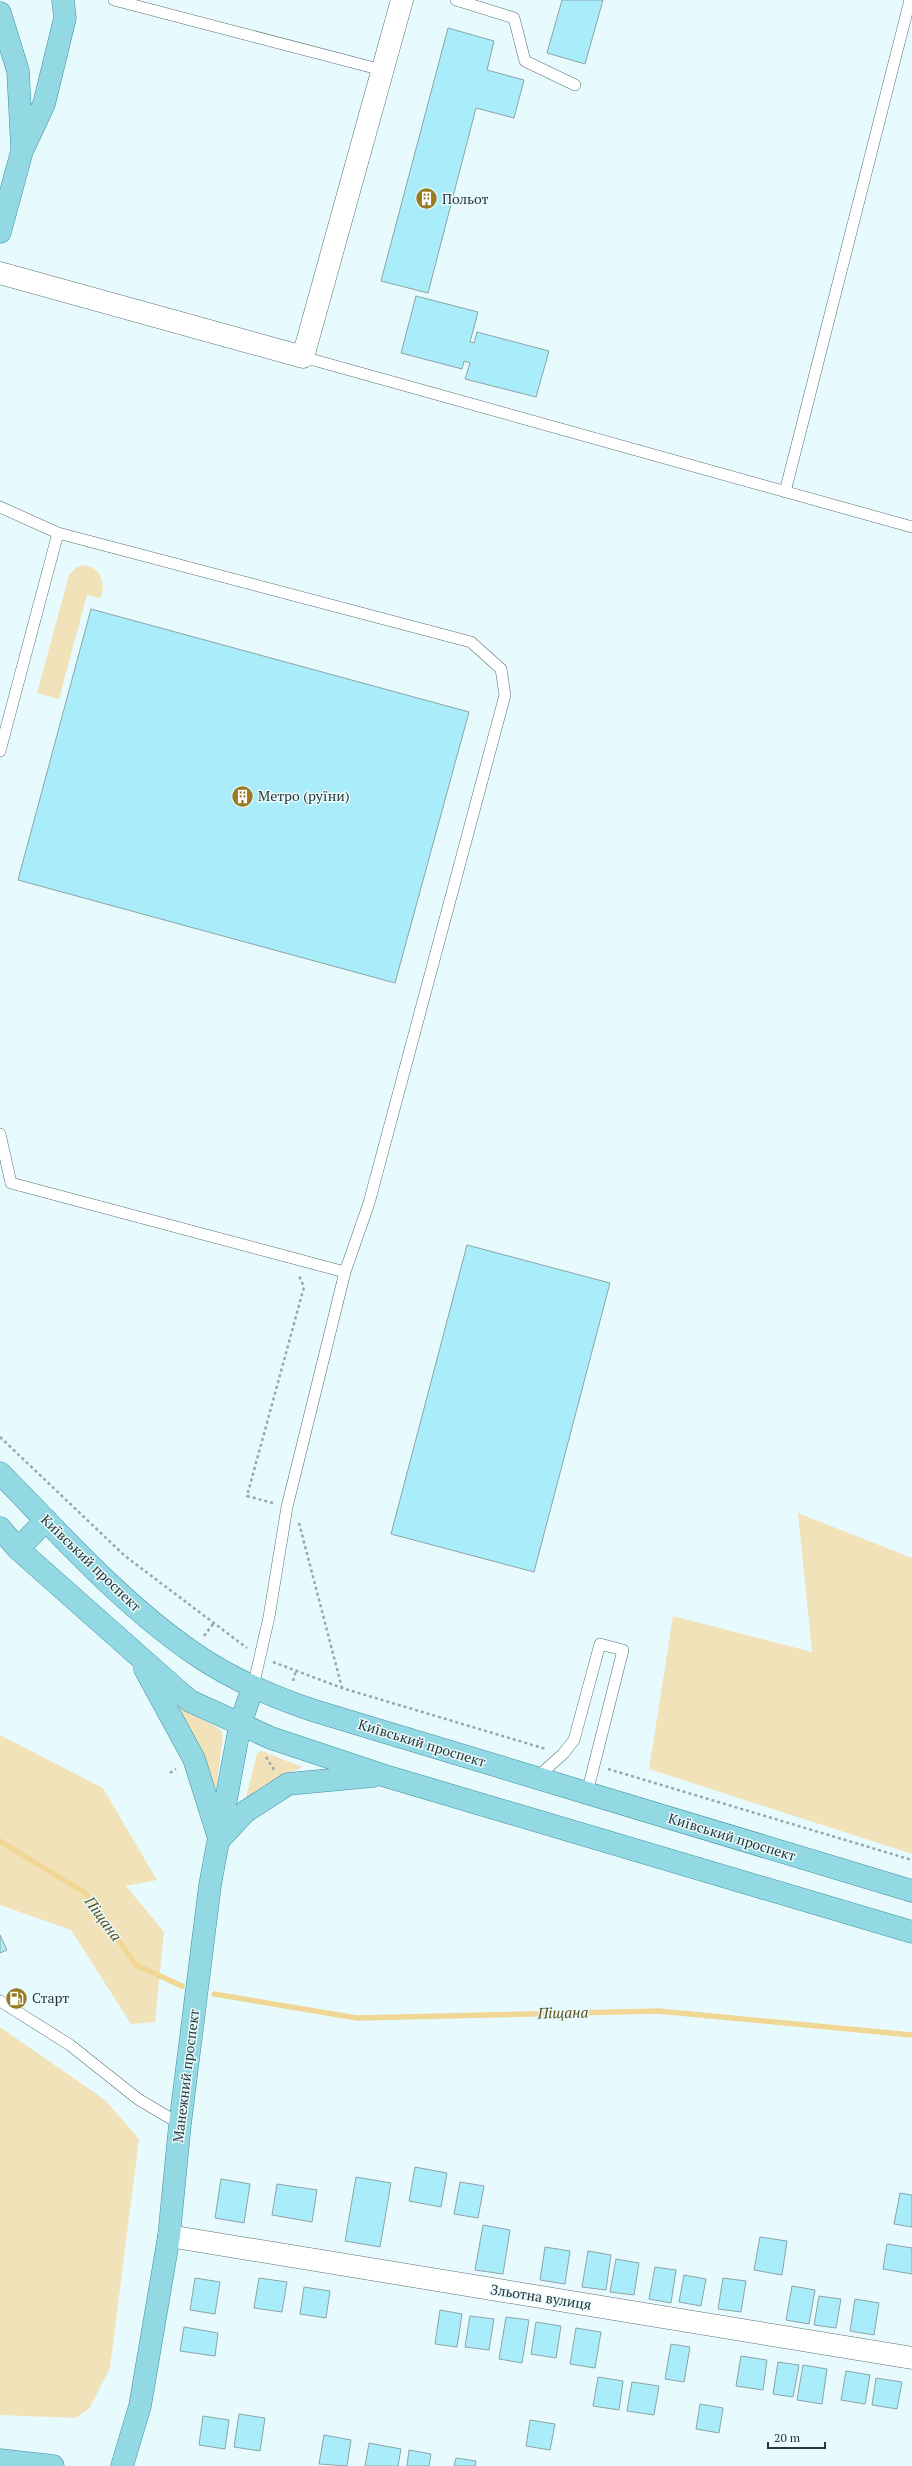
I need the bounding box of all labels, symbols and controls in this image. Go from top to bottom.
building icon: Польот [414,186,440,212]
place label: Польот [442,189,489,208]
building icon: Метро (руїни) [230,783,256,809]
place label: Метро (руїни) [258,786,350,805]
street label: Київський проспект [37,1510,146,1615]
street label: Київський проспект [356,1714,488,1771]
street label: Київський проспект [666,1808,798,1865]
water label: Піщана [80,1891,127,1945]
fuel station icon: Старт [4,1985,30,2011]
place label: Старт [32,1988,69,2007]
water label: Піщана [536,2002,589,2022]
street label: Манежний проспект [168,2008,203,2144]
street label: Зльотна вулиця [489,2279,593,2314]
scale bar [768,2424,825,2450]
text: 20 m [774,2430,801,2445]

